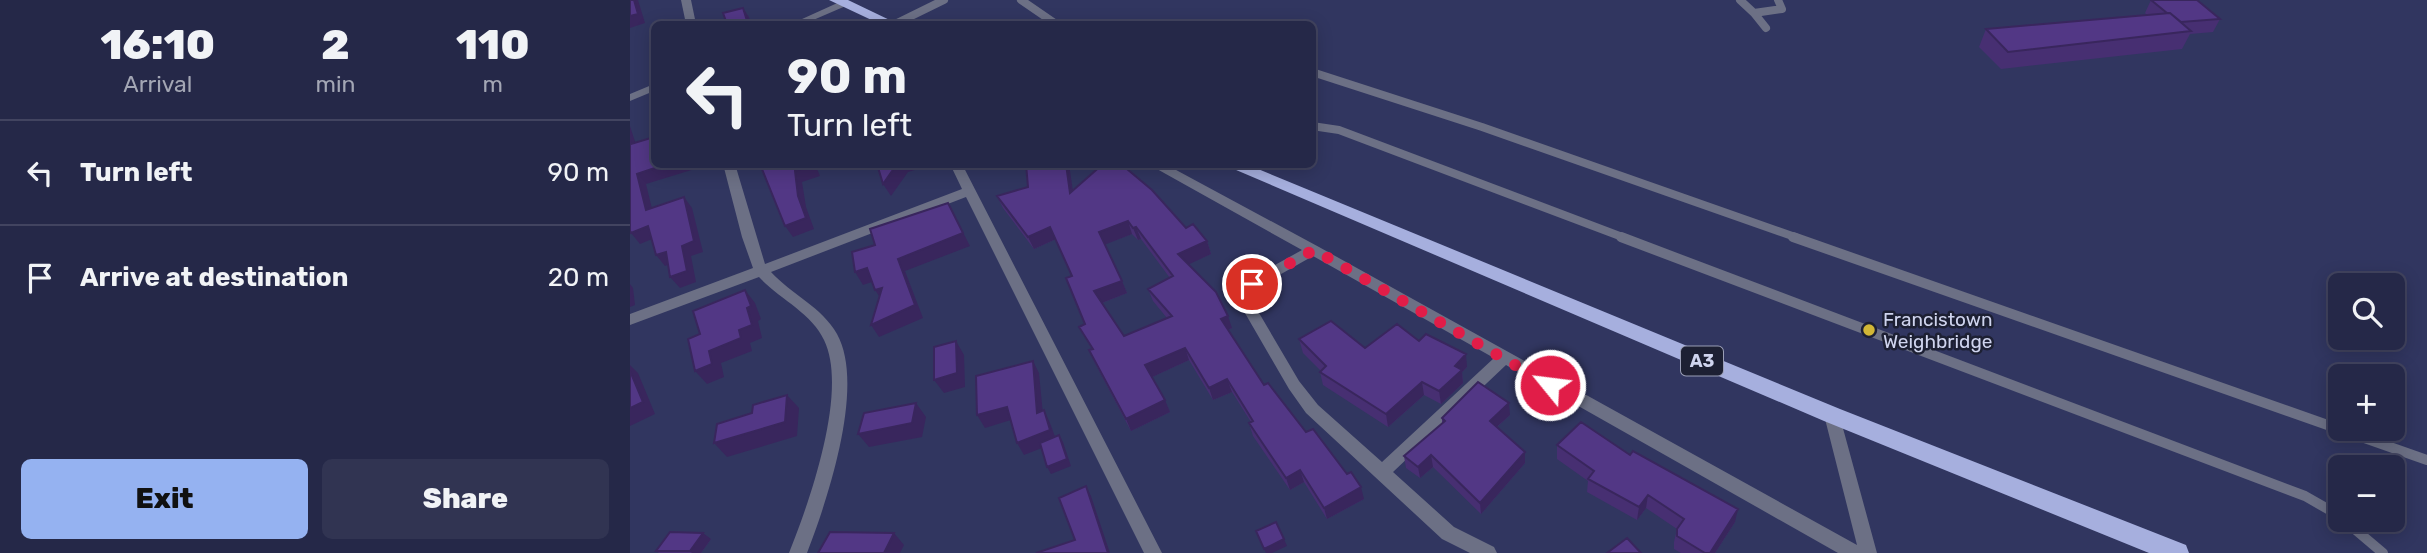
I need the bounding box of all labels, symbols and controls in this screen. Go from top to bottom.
text: 16:10 [100,20,215,70]
text: 2 [321,20,350,70]
text: 110 [456,20,530,70]
text: 90 m [787,47,907,105]
icon: left [672,49,763,140]
text: Arrival [123,70,192,98]
text: min [316,70,356,98]
text: m [483,70,503,98]
text: Turn left [787,106,912,144]
icon: left [21,154,59,192]
text: Turn left [80,157,192,188]
text: 90 m [548,157,609,188]
pin [1222,254,1282,314]
icon: arrive [21,259,59,297]
text: Arrive at destination [80,262,348,293]
text: 20 m [548,262,609,293]
icon: arrive [1233,265,1271,303]
map controls [2328,273,2405,532]
button: search [2328,273,2405,350]
place label: Francistown Weighbridge [1883,308,1993,353]
marker: Francistown Weighbridge [1861,322,1877,338]
road number: A3 [1681,346,1723,376]
position arrow [1513,348,1587,422]
button: + [2328,364,2405,441]
button: − [2328,455,2405,532]
button: Exit [21,459,308,539]
button: Share [322,459,609,539]

